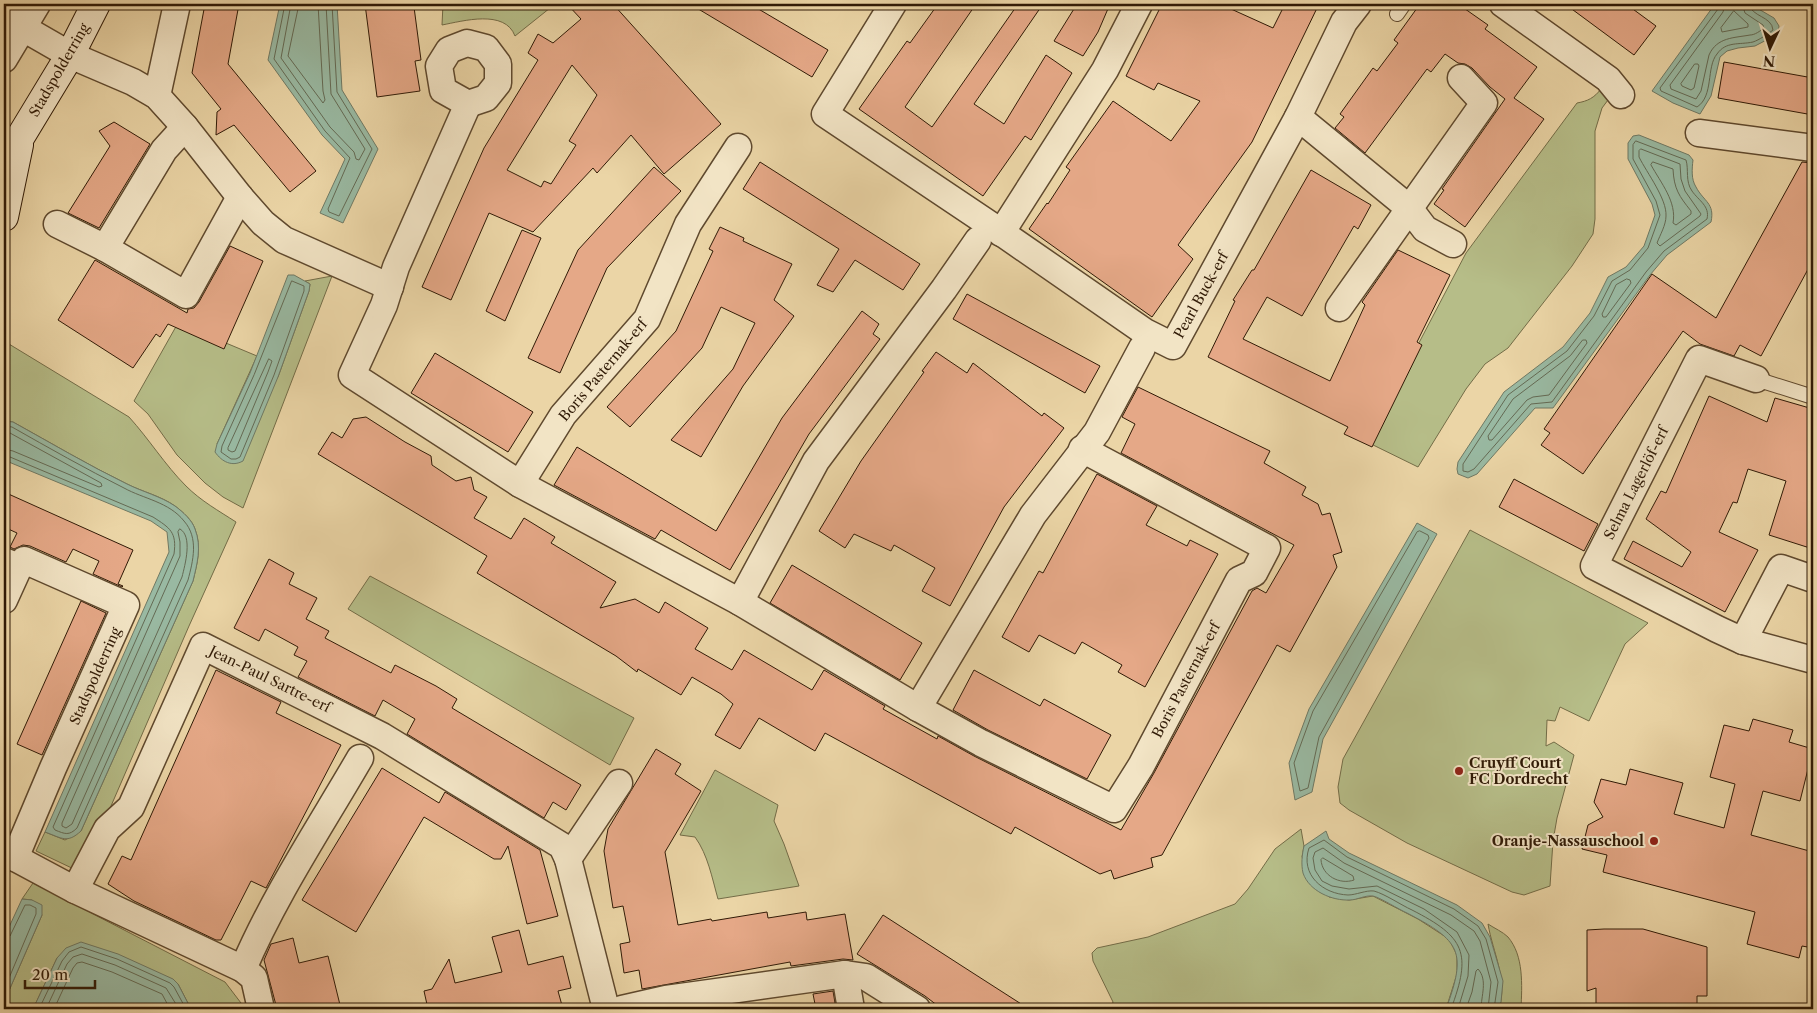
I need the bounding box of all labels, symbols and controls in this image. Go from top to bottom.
street label: Stadspolderring [25,19,93,120]
north arrow [1744,22,1794,72]
text: N [1762,52,1776,70]
street label: Pearl Buck-erf [1170,247,1233,341]
street label: Boris Pasternak-erf [555,314,652,425]
street label: Selma Lagerlöf-erf [1600,422,1673,543]
street label: Boris Pasternak-erf [1148,617,1225,741]
street label: Stadspolderring [65,624,125,728]
street label: Jean-Paul Sartre-erf [204,641,336,717]
place label: Cruyff Court FC Dordrecht [1469,754,1569,788]
marker: Cruyff Court FC Dordrecht [1453,765,1465,777]
place label: Oranje-Nassauschool [1492,832,1644,850]
marker: Oranje-Nassauschool [1648,835,1660,847]
scale bar [25,958,95,990]
text: 20 m [32,965,68,984]

